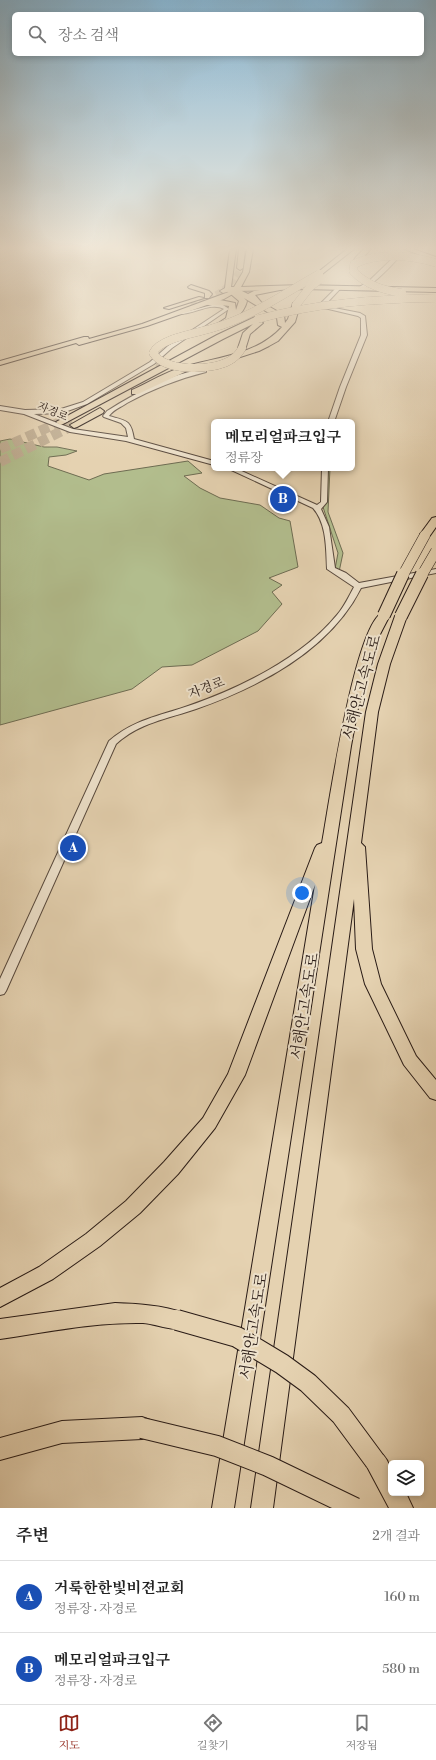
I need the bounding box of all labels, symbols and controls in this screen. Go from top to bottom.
search box [12,12,424,56]
icon: search [26,23,48,45]
text: 장소 검색 [58,26,119,45]
street label: 자경로 [35,399,70,425]
popup [211,419,355,471]
text: 메모리얼파크입구 [225,428,341,447]
text: 정류장 [225,450,263,466]
pin: B [270,484,296,514]
street label: 서해안고속도로 [338,632,386,742]
street label: 자경로 [186,674,227,702]
pin: A [60,833,86,863]
your location [292,883,312,903]
street label: 서해안고속도로 [287,951,323,1061]
street label: 서해안고속도로 [236,1271,272,1381]
map controls [388,1460,424,1496]
button: layers [388,1460,424,1496]
text: 주변 [16,1525,49,1547]
text: 2개 결과 [372,1528,420,1544]
text: 거룩한한빛비젼교회 [54,1579,184,1598]
text: A [24,1589,34,1605]
text: 160 m [384,1589,420,1605]
text: 정류장 · 자경로 [54,1601,137,1617]
text: 메모리얼파크입구 [54,1651,170,1670]
text: B [24,1661,34,1677]
text: 580 m [382,1661,420,1677]
text: 정류장 · 자경로 [54,1673,137,1689]
tab: 지도 [58,1712,80,1753]
tab: 길찾기 [197,1712,229,1753]
tab: 저장됨 [346,1712,378,1753]

